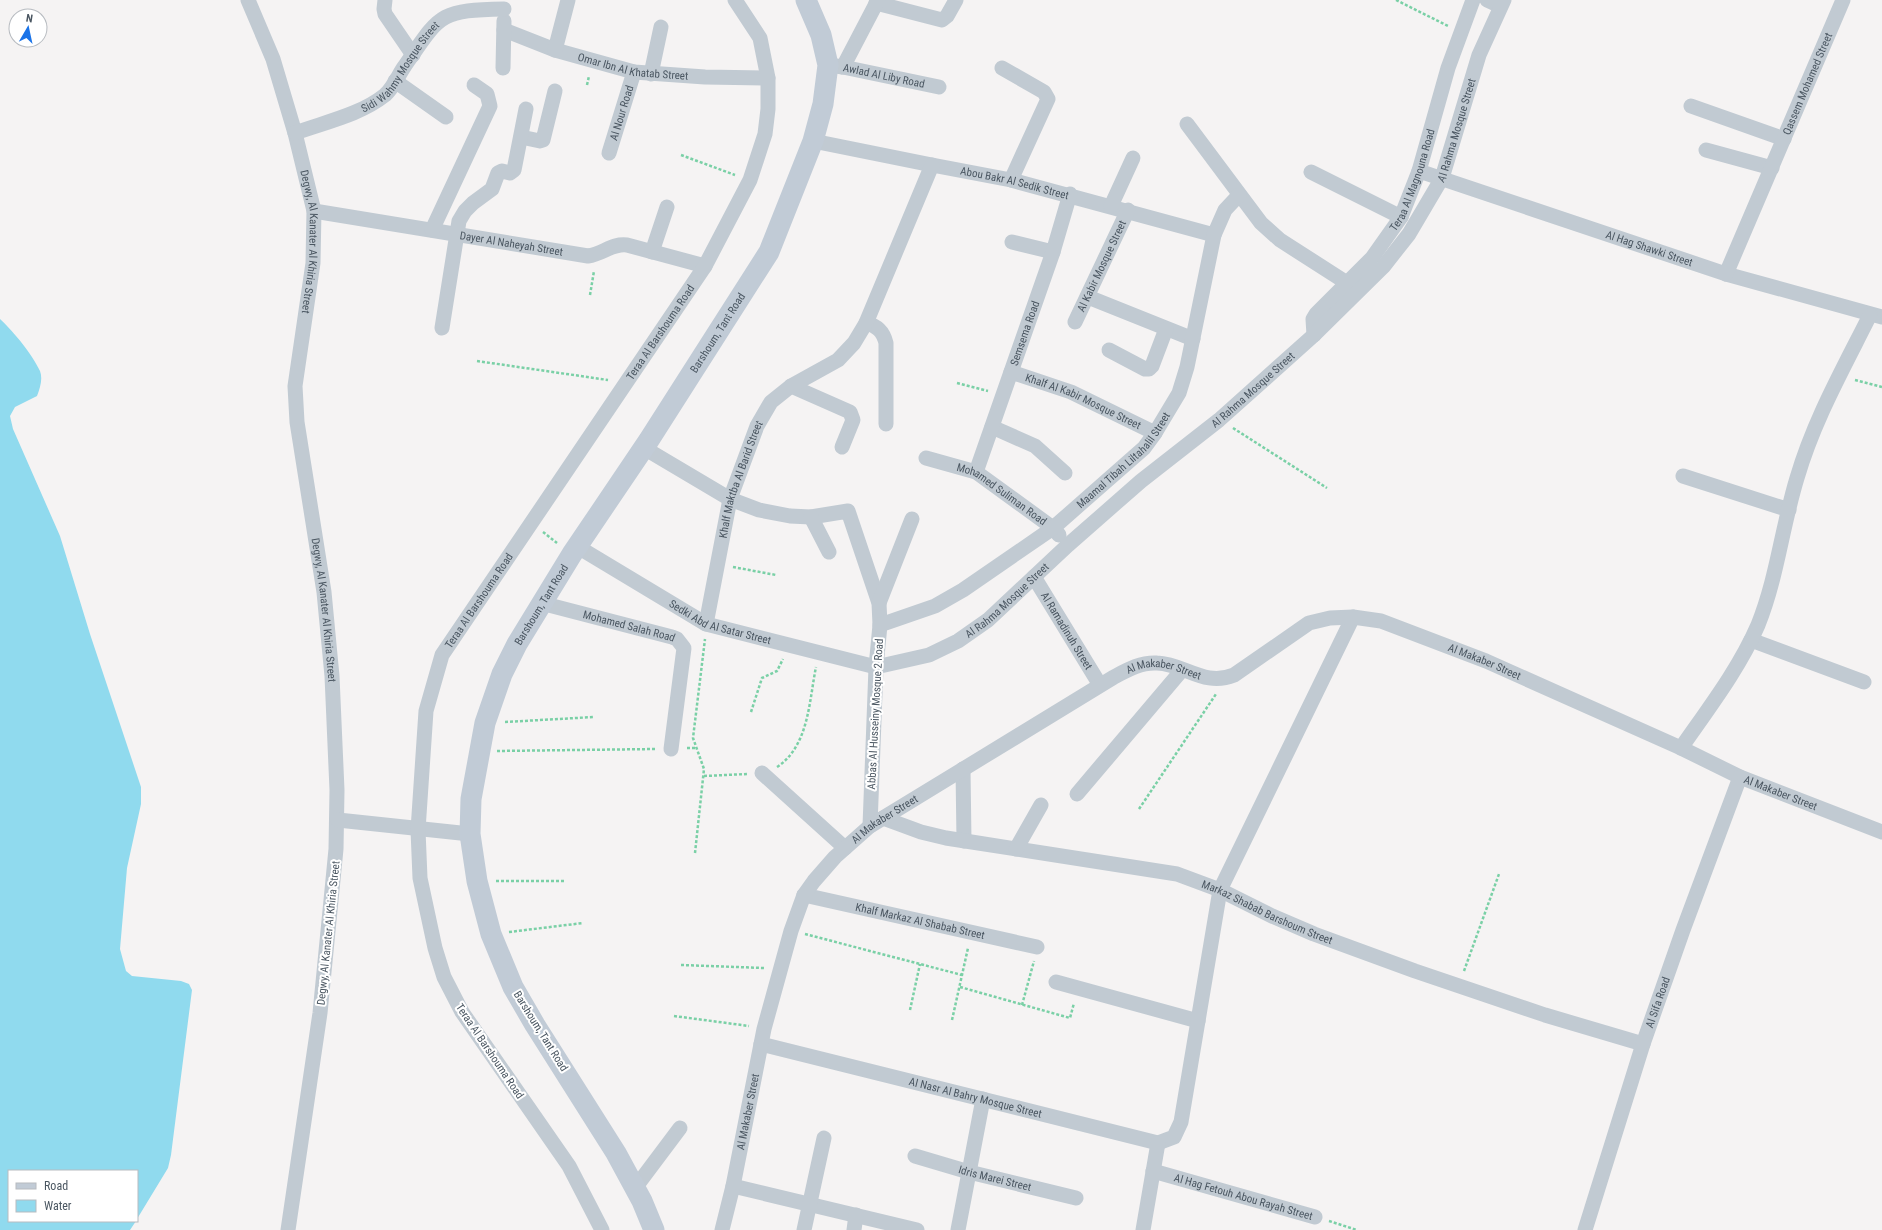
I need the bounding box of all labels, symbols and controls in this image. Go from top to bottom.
north arrow [8,8,48,48]
text: N [25,12,34,26]
street label: Sidi Wahmy Mosque Street [359,19,442,116]
street label: Qassem Mohamed Street [1780,31,1835,137]
street label: Omar Ibn Al Khatab Street [576,51,689,83]
street label: Awlad Al Liby Road [842,61,926,91]
street label: Al Rahma Mosque Street [1435,77,1479,185]
street label: Al Nour Road [607,84,636,142]
street label: Teraa Al Magnouna Road [1387,127,1438,234]
street label: Abou Bakr Al Sedik Street [959,165,1070,202]
street label: Degwy, Al Kanater Al Khiria Street [297,169,320,314]
street label: Al Kabir Mosque Street [1075,218,1129,314]
street label: Al Hag Shawki Street [1604,228,1694,269]
street label: Dayer Al Naheyah Street [459,229,564,259]
street label: Teraa Al Barshouma Road [624,282,697,383]
street label: Barshoum, Tant Road [688,291,748,375]
street label: Semsema Road [1008,299,1042,367]
street label: Al Rahma Mosque Street [1209,350,1297,431]
street label: Khalf Al Kabir Mosque Street [1024,371,1143,432]
street label: Maamal Tibah Liltahalil Street [1074,410,1173,511]
street label: Khalf Maktba Al Barid Street [717,418,766,539]
street label: Mohamed Suliman Road [955,461,1049,528]
street label: Degwy, Al Kanater Al Khiria Street [309,537,338,682]
street label: Teraa Al Barshouma Road [442,551,516,651]
street label: Al Rahma Mosque Street [963,560,1052,641]
street label: Barshoum, Tant Road [512,562,571,648]
street label: Al Ramadinuh Street [1038,590,1095,672]
street label: Sedki Abd Al Satar Street [667,597,772,647]
street label: Mohamed Salah Road [582,608,677,645]
street label: Abbas Al Husseiny Mosque 2 Road [865,638,886,790]
street label: Al Makaber Street [1446,641,1523,683]
street label: Al Makaber Street [1124,657,1203,683]
street label: Al Makaber Street [1742,773,1819,813]
street label: Al Makaber Street [849,792,920,846]
street label: Degwy, Al Kanater Al Khiria Street [314,860,343,1006]
street label: Markaz Shabab Barshoum Street [1200,878,1334,947]
street label: Khalf Markaz Al Shabab Street [854,901,986,942]
street label: Al Sifa Road [1643,975,1673,1030]
street label: Barshoum, Tant Road [511,989,571,1074]
street label: Teraa Al Barshouma Road [453,1001,526,1101]
street label: Al Makaber Street [734,1073,762,1151]
street label: Al Nasr Al Bahry Mosque Street [908,1075,1043,1121]
street label: Idris Marei Street [957,1163,1033,1194]
legend [8,1170,138,1222]
street label: Al Hag Fetouh Abou Rayah Street [1173,1171,1314,1223]
text: Road [44,1179,68,1193]
text: Water [44,1199,72,1213]

